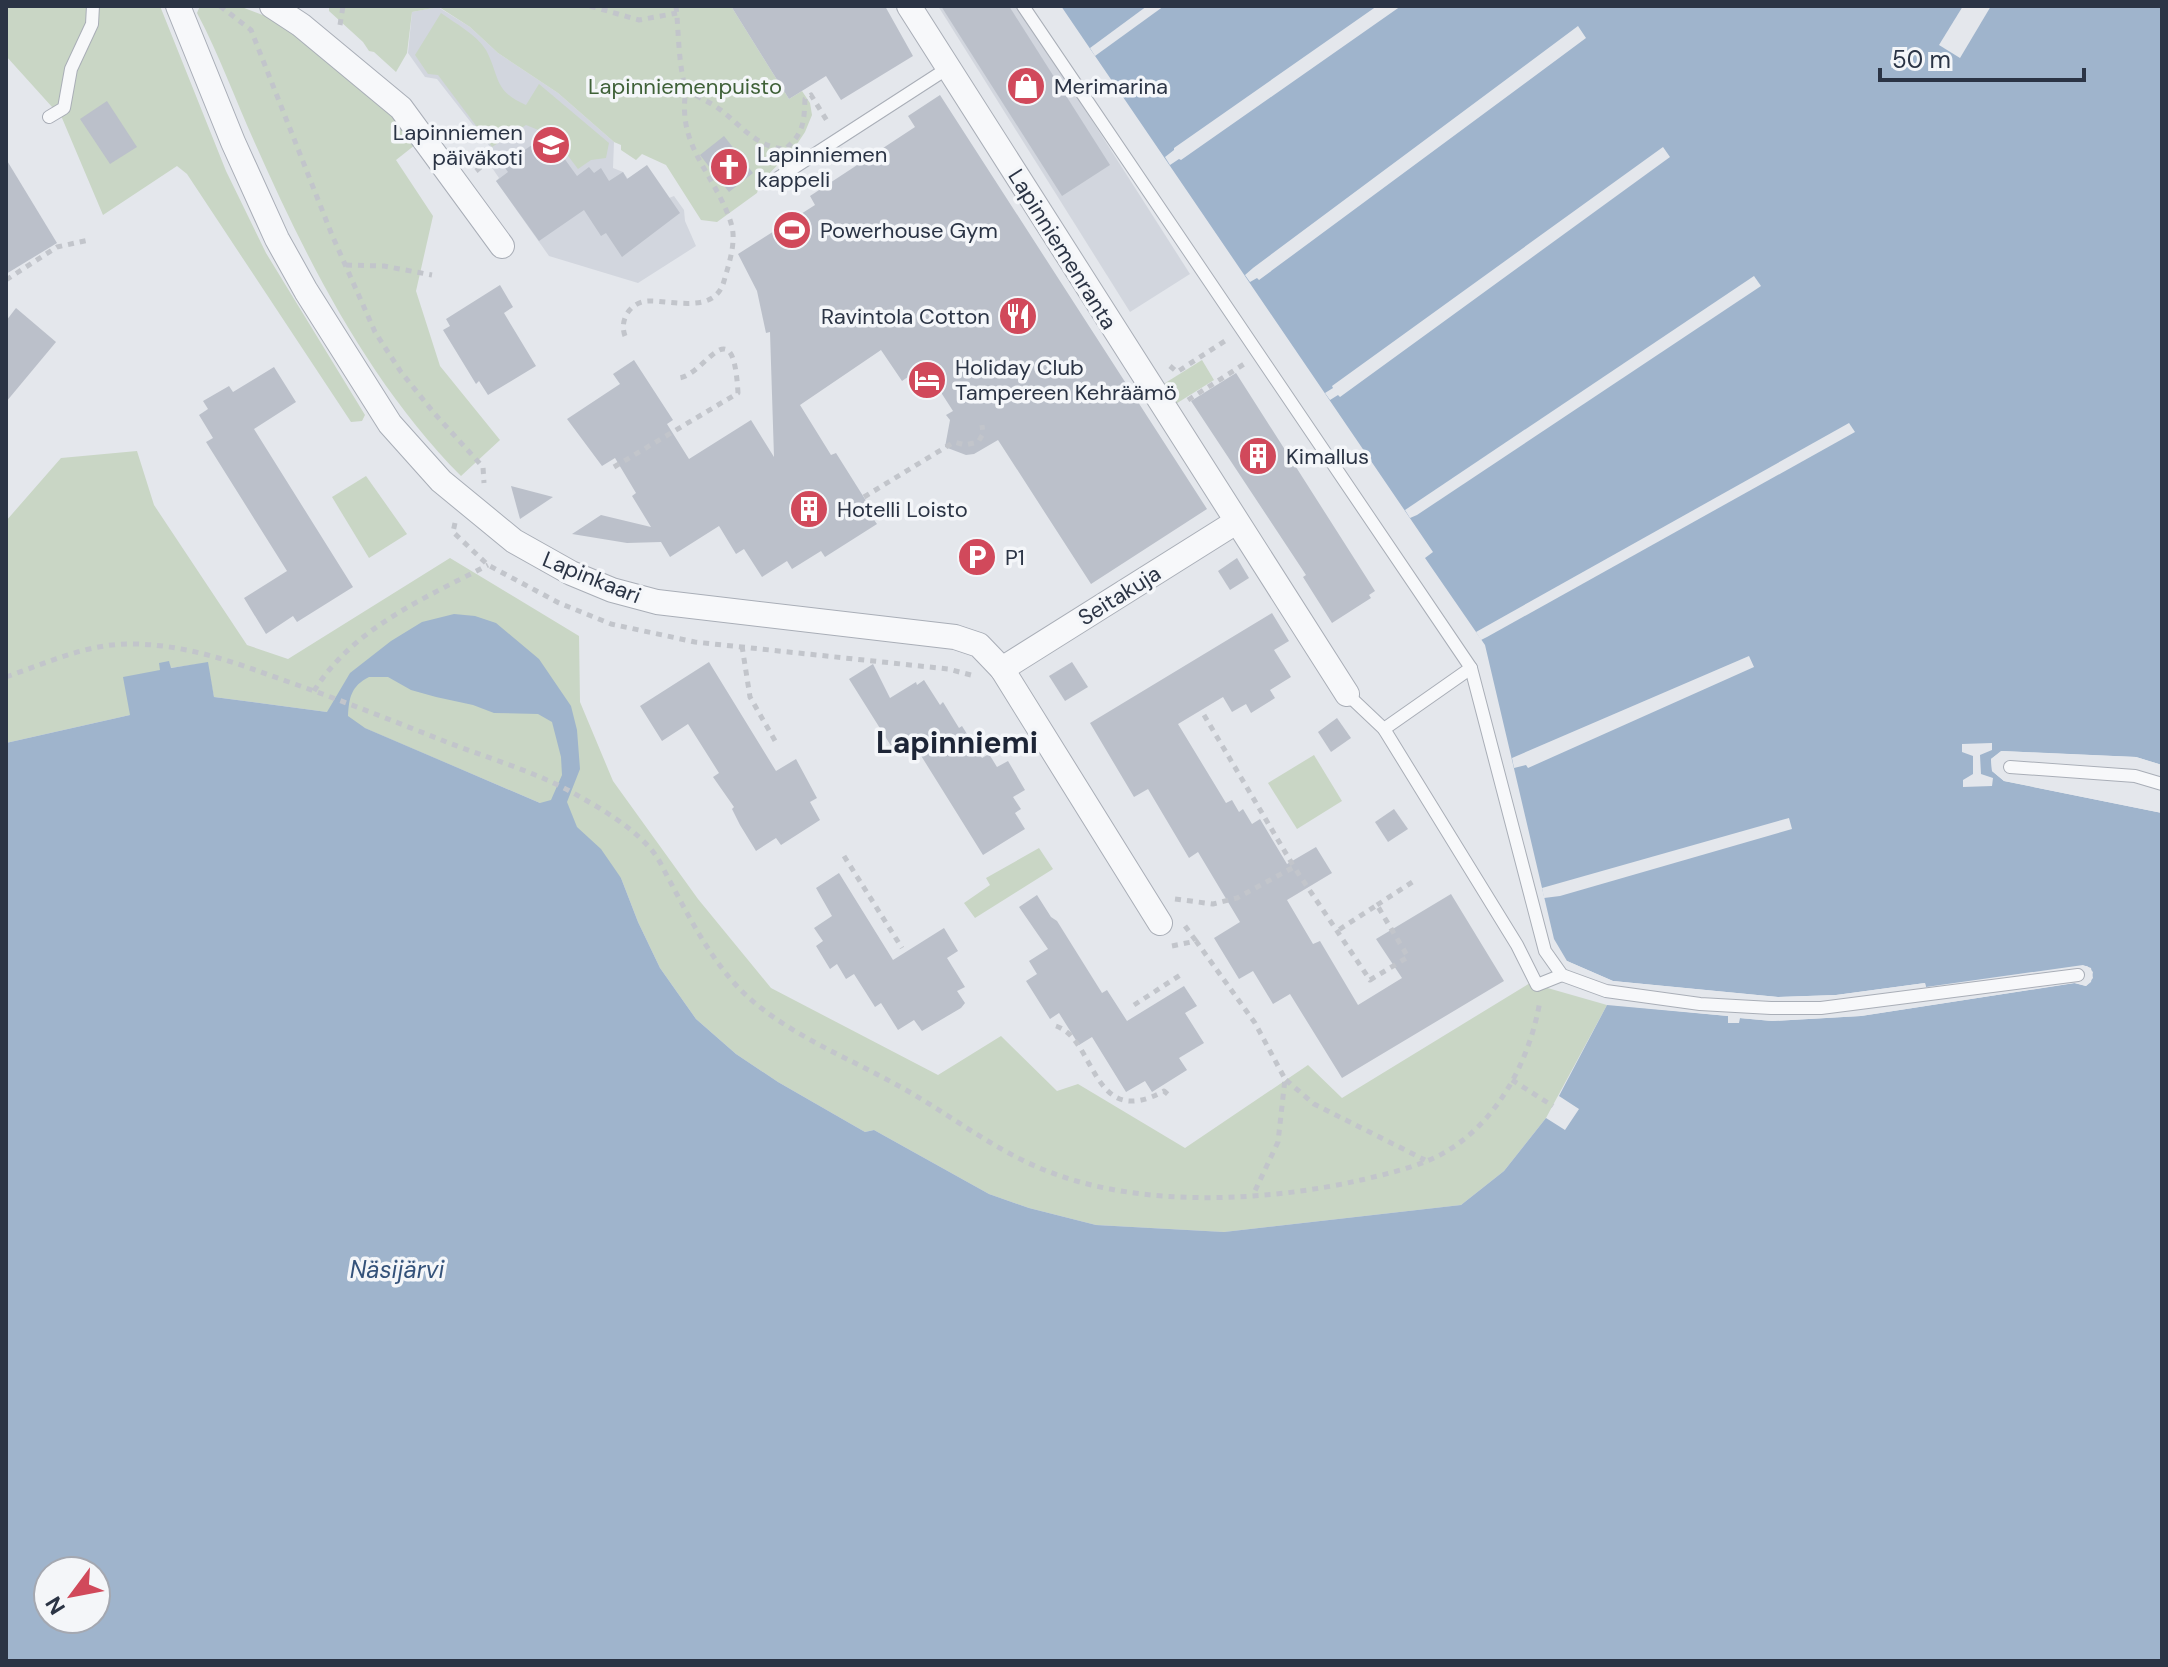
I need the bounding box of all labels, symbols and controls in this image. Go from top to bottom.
scale bar [1880,32,2084,82]
text: 50 m [1892,44,1951,75]
shop icon: Merimarina [1005,65,1047,107]
park label: Lapinniemenpuisto [588,72,782,101]
place label: Merimarina [1054,72,1168,101]
place label: Lapinniemen päiväkoti [393,118,523,172]
school or university icon: Lapinniemen päiväkoti [530,124,572,166]
place label: Lapinniemen kappeli [757,140,887,194]
church icon: Lapinniemen kappeli [708,146,750,188]
street label: Lapinniemenranta [1002,164,1124,335]
sports icon: Powerhouse Gym [771,209,813,251]
place label: Powerhouse Gym [820,216,998,245]
restaurant icon: Ravintola Cotton [997,295,1039,337]
place label: Ravintola Cotton [821,302,990,331]
place label: Holiday Club Tampereen Kehräämö [955,353,1177,407]
hotel icon: Holiday Club Tampereen Kehräämö [906,359,948,401]
building icon: Kimallus [1237,435,1279,477]
place label: Kimallus [1286,442,1369,471]
building icon: Hotelli Loisto [788,488,830,530]
place label: Hotelli Loisto [837,495,968,524]
parking icon: P1 [956,536,998,578]
place label: P1 [1005,543,1025,572]
street label: Lapinkaari [538,545,645,610]
street label: Seitakuja [1073,559,1166,632]
district label: Lapinniemi [876,723,1038,762]
water label: Näsijärvi [350,1254,446,1285]
north arrow [32,1555,112,1635]
text: N [39,1591,72,1620]

